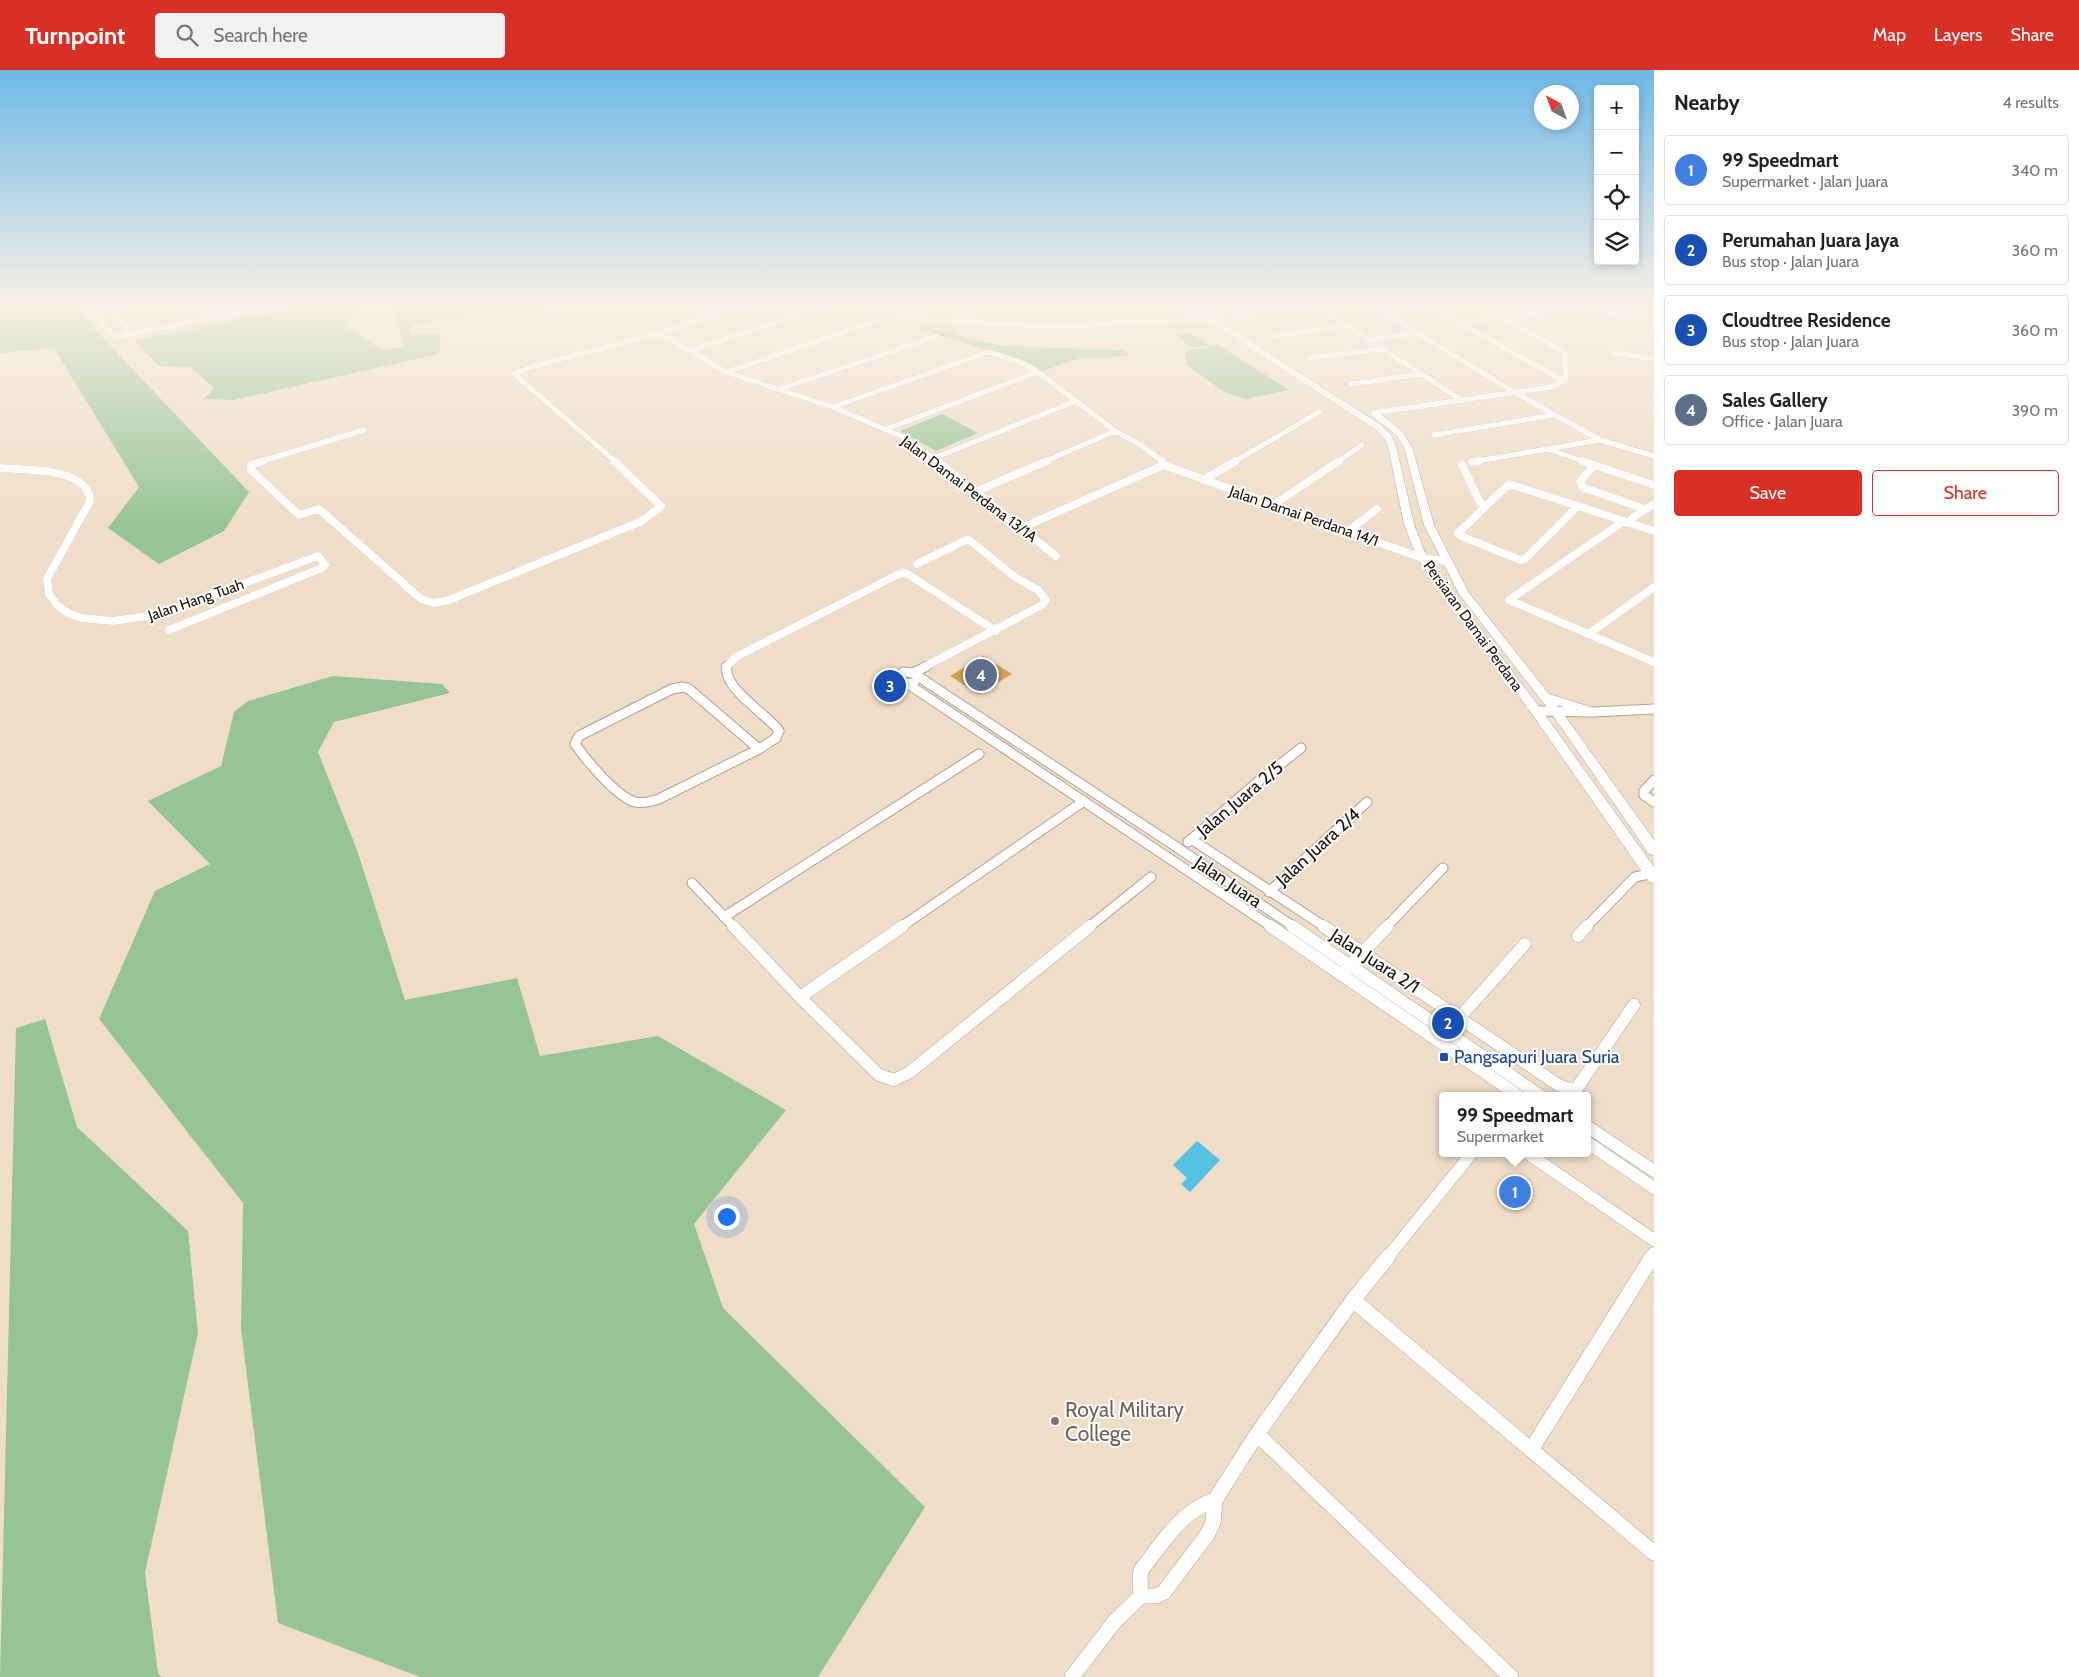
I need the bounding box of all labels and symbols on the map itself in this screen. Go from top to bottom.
north arrow [1534,85,1579,130]
street label: Jalan Damai Perdana 13/1A [897,431,1041,546]
street label: Jalan Damai Perdana 14/1 [1226,482,1381,550]
street label: Persiaran Damai Perdana [1419,557,1527,696]
street label: Jalan Hang Tuah [145,575,246,625]
pin: 4 [965,656,997,694]
pin: 3 [874,667,906,705]
street label: Jalan Juara 2/5 [1192,757,1288,842]
street label: Jalan Juara 2/4 [1271,803,1365,891]
street label: Jalan Juara [1189,851,1266,913]
street label: Jalan Juara 2/1 [1325,923,1424,998]
pin: 2 [1432,1004,1464,1042]
place label: Pangsapuri Juara Suria [1454,1046,1620,1068]
marker: Pangsapuri Juara Suria [1438,1051,1450,1063]
pin: 1 [1499,1173,1531,1211]
your location [714,1204,740,1230]
place label: Royal Military College [1065,1397,1184,1446]
marker: Royal Military College [1049,1415,1061,1427]

